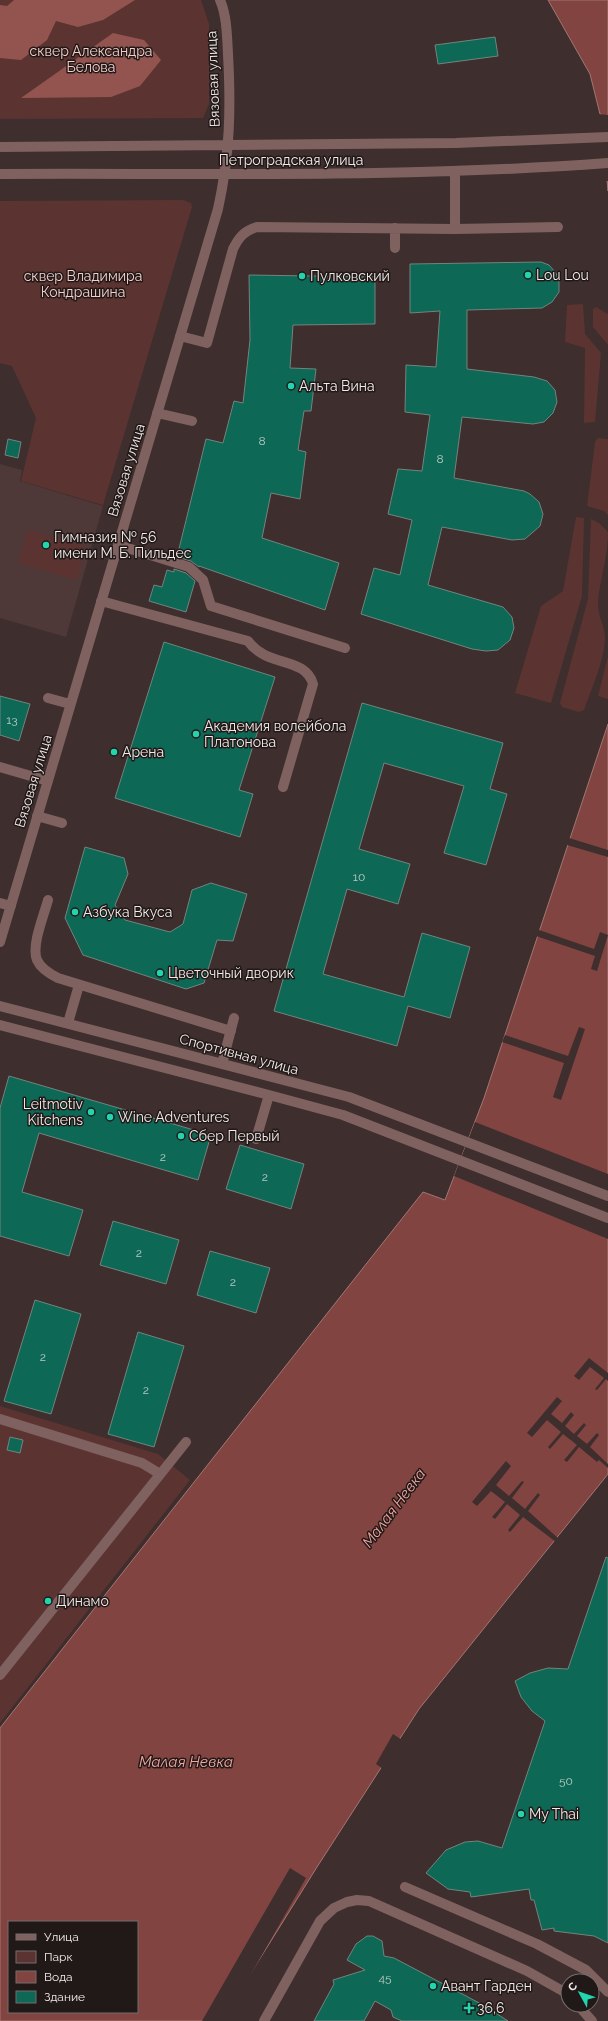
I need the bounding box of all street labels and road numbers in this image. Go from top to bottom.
street label: Вязовая улица [203,31,223,127]
street label: Петроградская улица [219,152,363,168]
street label: Вязовая улица [104,422,148,518]
street label: Вязовая улица [11,733,55,829]
street label: Спортивная улица [178,1030,300,1078]

